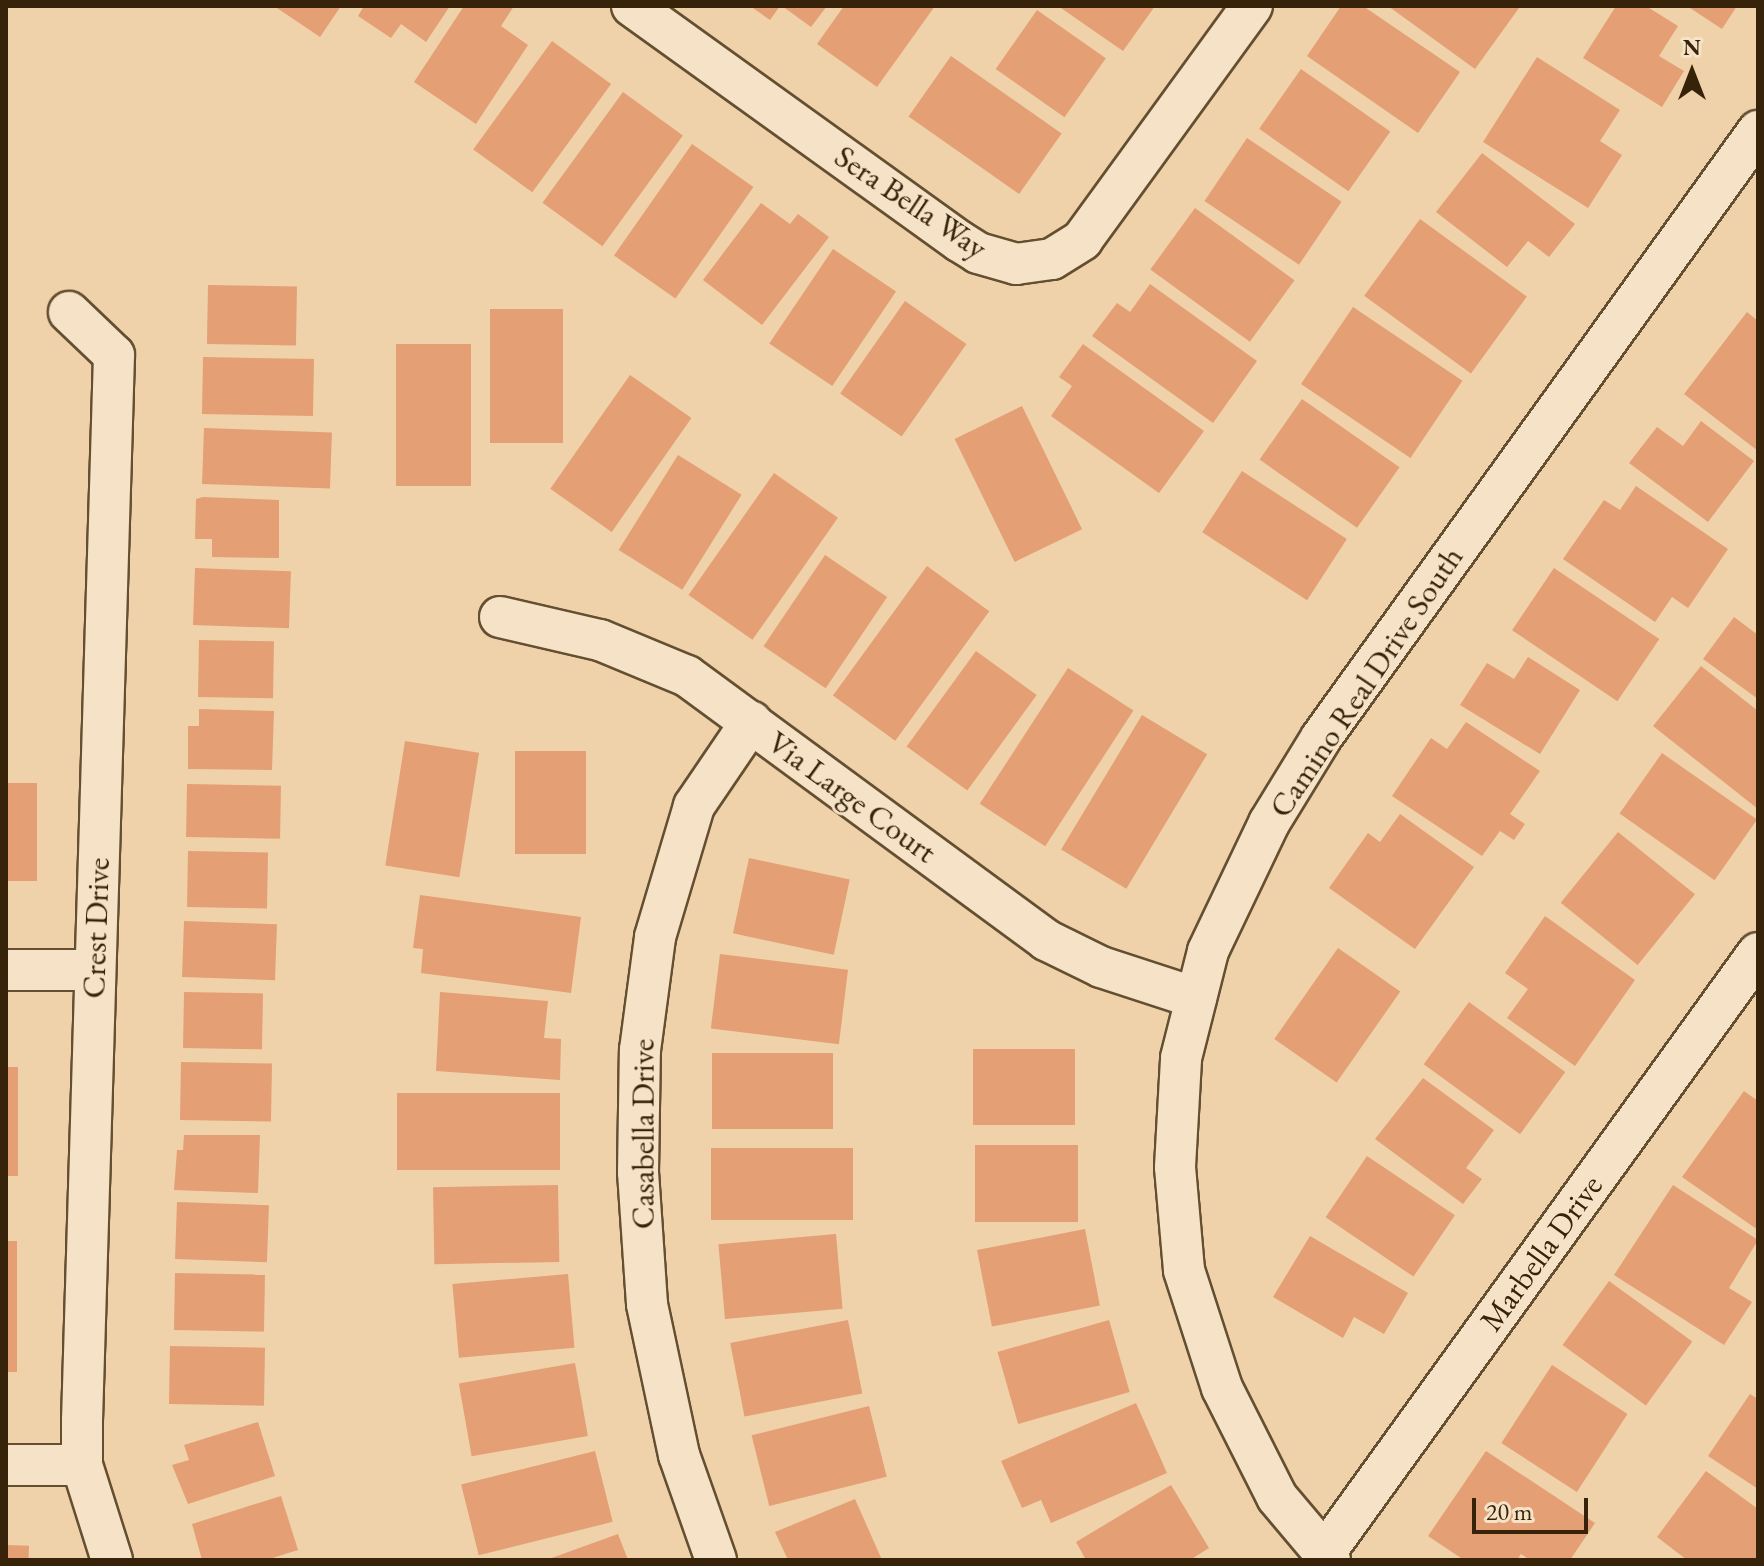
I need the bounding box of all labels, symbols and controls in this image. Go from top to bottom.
north arrow [1652,32,1732,112]
text: N [1683,33,1701,62]
street label: Sera Bella Way [827,137,995,267]
street label: Camino Real Drive South [1261,539,1471,825]
street label: Via Large Court [760,723,944,871]
street label: Crest Drive [74,857,118,999]
street label: Casabella Drive [624,1039,662,1229]
street label: Marbella Drive [1472,1167,1610,1339]
scale bar [1476,1482,1592,1532]
text: 20 m [1486,1496,1533,1527]

